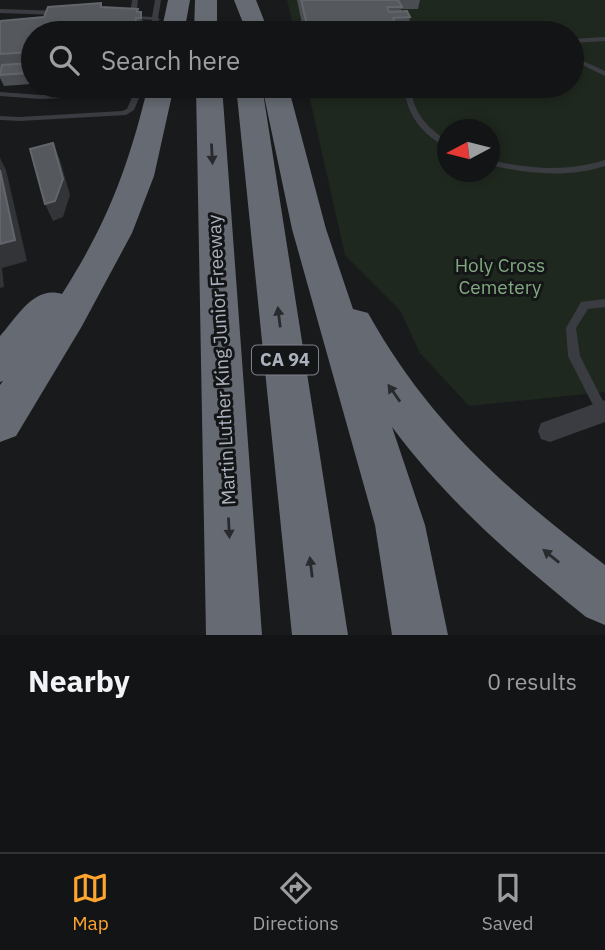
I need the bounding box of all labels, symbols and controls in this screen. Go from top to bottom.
search box [21,21,584,98]
icon: search [45,41,83,79]
text: Search here [101,43,240,77]
north arrow [437,119,500,182]
one-way arrow [206,143,217,165]
street label: Martin Luther King Junior Freeway [201,214,241,506]
park label: Holy Cross Cemetery [455,253,545,299]
one-way arrow [274,306,285,328]
road number: CA 94 [252,346,318,374]
one-way arrow [387,384,401,402]
one-way arrow [223,517,234,539]
one-way arrow [543,549,561,564]
one-way arrow [306,556,317,578]
text: Nearby [28,661,130,700]
text: 0 results [487,666,577,696]
tab: Map [71,869,109,935]
tab: Directions [252,869,339,935]
tab: Saved [482,869,534,935]

